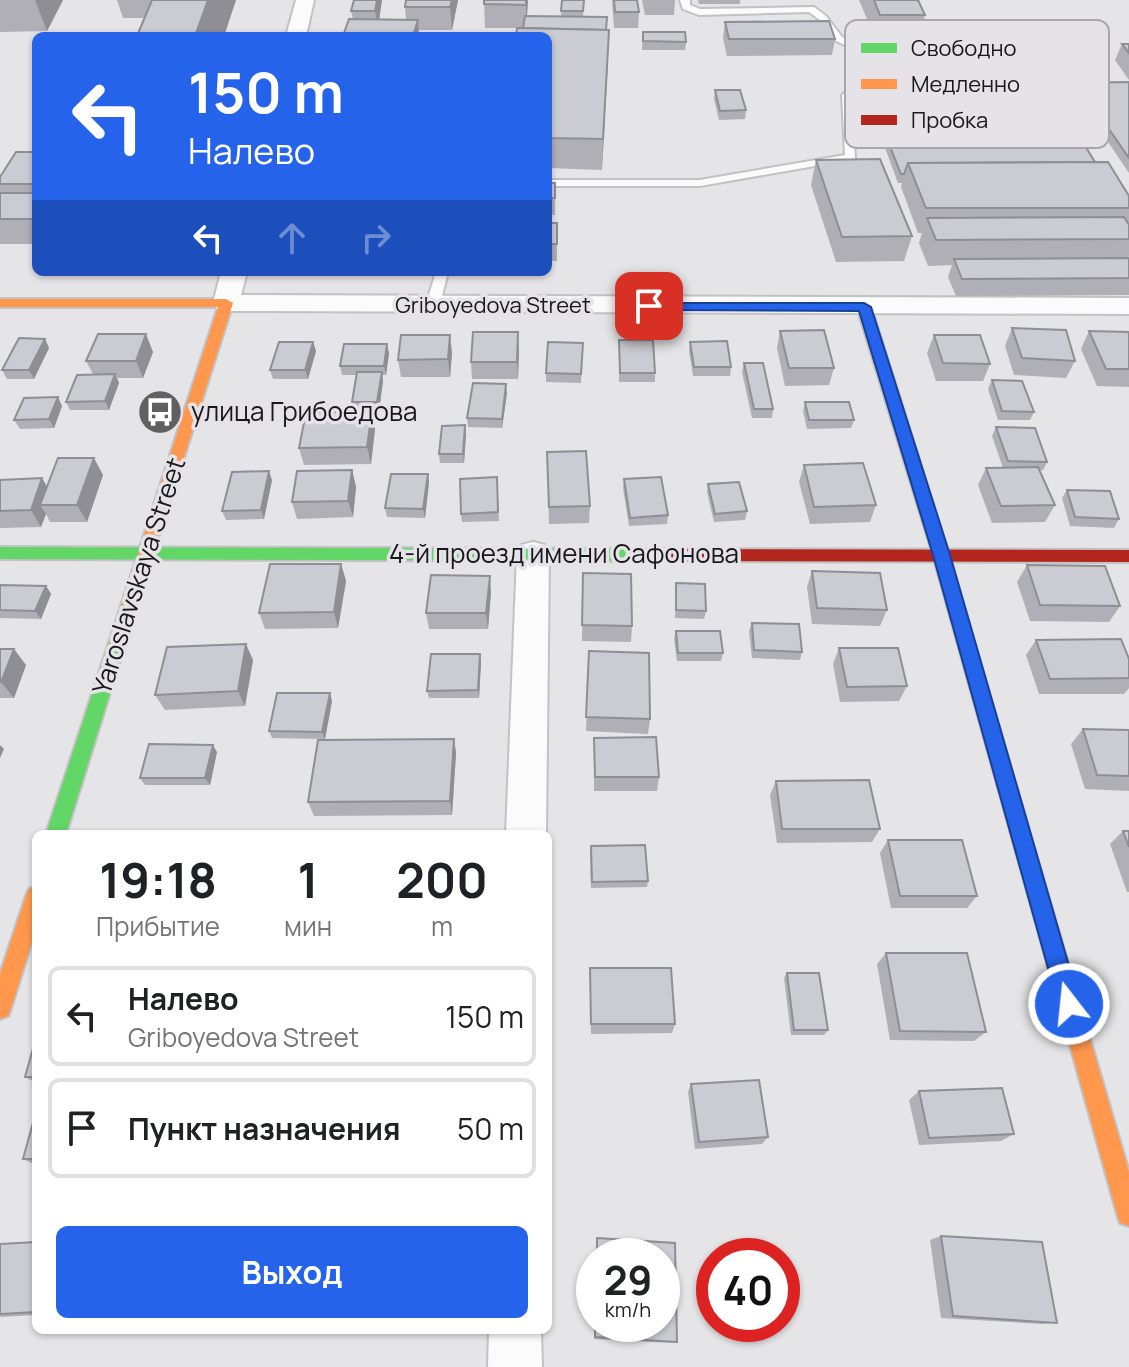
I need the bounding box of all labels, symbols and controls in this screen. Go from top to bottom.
legend [845,20,1109,148]
text: Свободно [911,33,1017,63]
text: 150 m [188,53,344,130]
icon: left [56,64,160,168]
text: Медленно [911,69,1020,99]
text: Пробка [911,105,988,135]
text: Налево [188,126,315,175]
icon: left [186,216,230,260]
icon: ahead [270,216,314,260]
icon: right [354,216,398,260]
pin [615,272,683,340]
icon: arrive [627,284,671,328]
street label: Griboyedova Street [395,290,591,320]
bus stop icon: улица Грибоедова [136,388,184,436]
place label: улица Грибоедова [191,393,417,429]
street label: Yaroslavskaya Street [83,453,193,699]
street label: 4-й проезд имени Сафонова [389,535,739,571]
text: 19:18 [99,847,217,912]
text: 1 [298,847,319,912]
text: 200 [396,847,488,912]
text: Прибытие [96,908,220,944]
text: мин [284,908,332,944]
text: m [431,908,453,944]
position arrow [1027,962,1111,1046]
text: Налево [128,978,238,1019]
icon: left [60,994,104,1038]
text: 150 m [445,996,524,1037]
text: Griboyedova Street [128,1019,359,1055]
icon: arrive [60,1106,104,1150]
text: Пункт назначения [128,1108,401,1149]
text: 50 m [457,1108,524,1149]
button: Выход [56,1226,528,1318]
speed limit sign: 40 [696,1238,800,1342]
text: 29 [604,1252,652,1307]
text: km/h [605,1296,651,1323]

